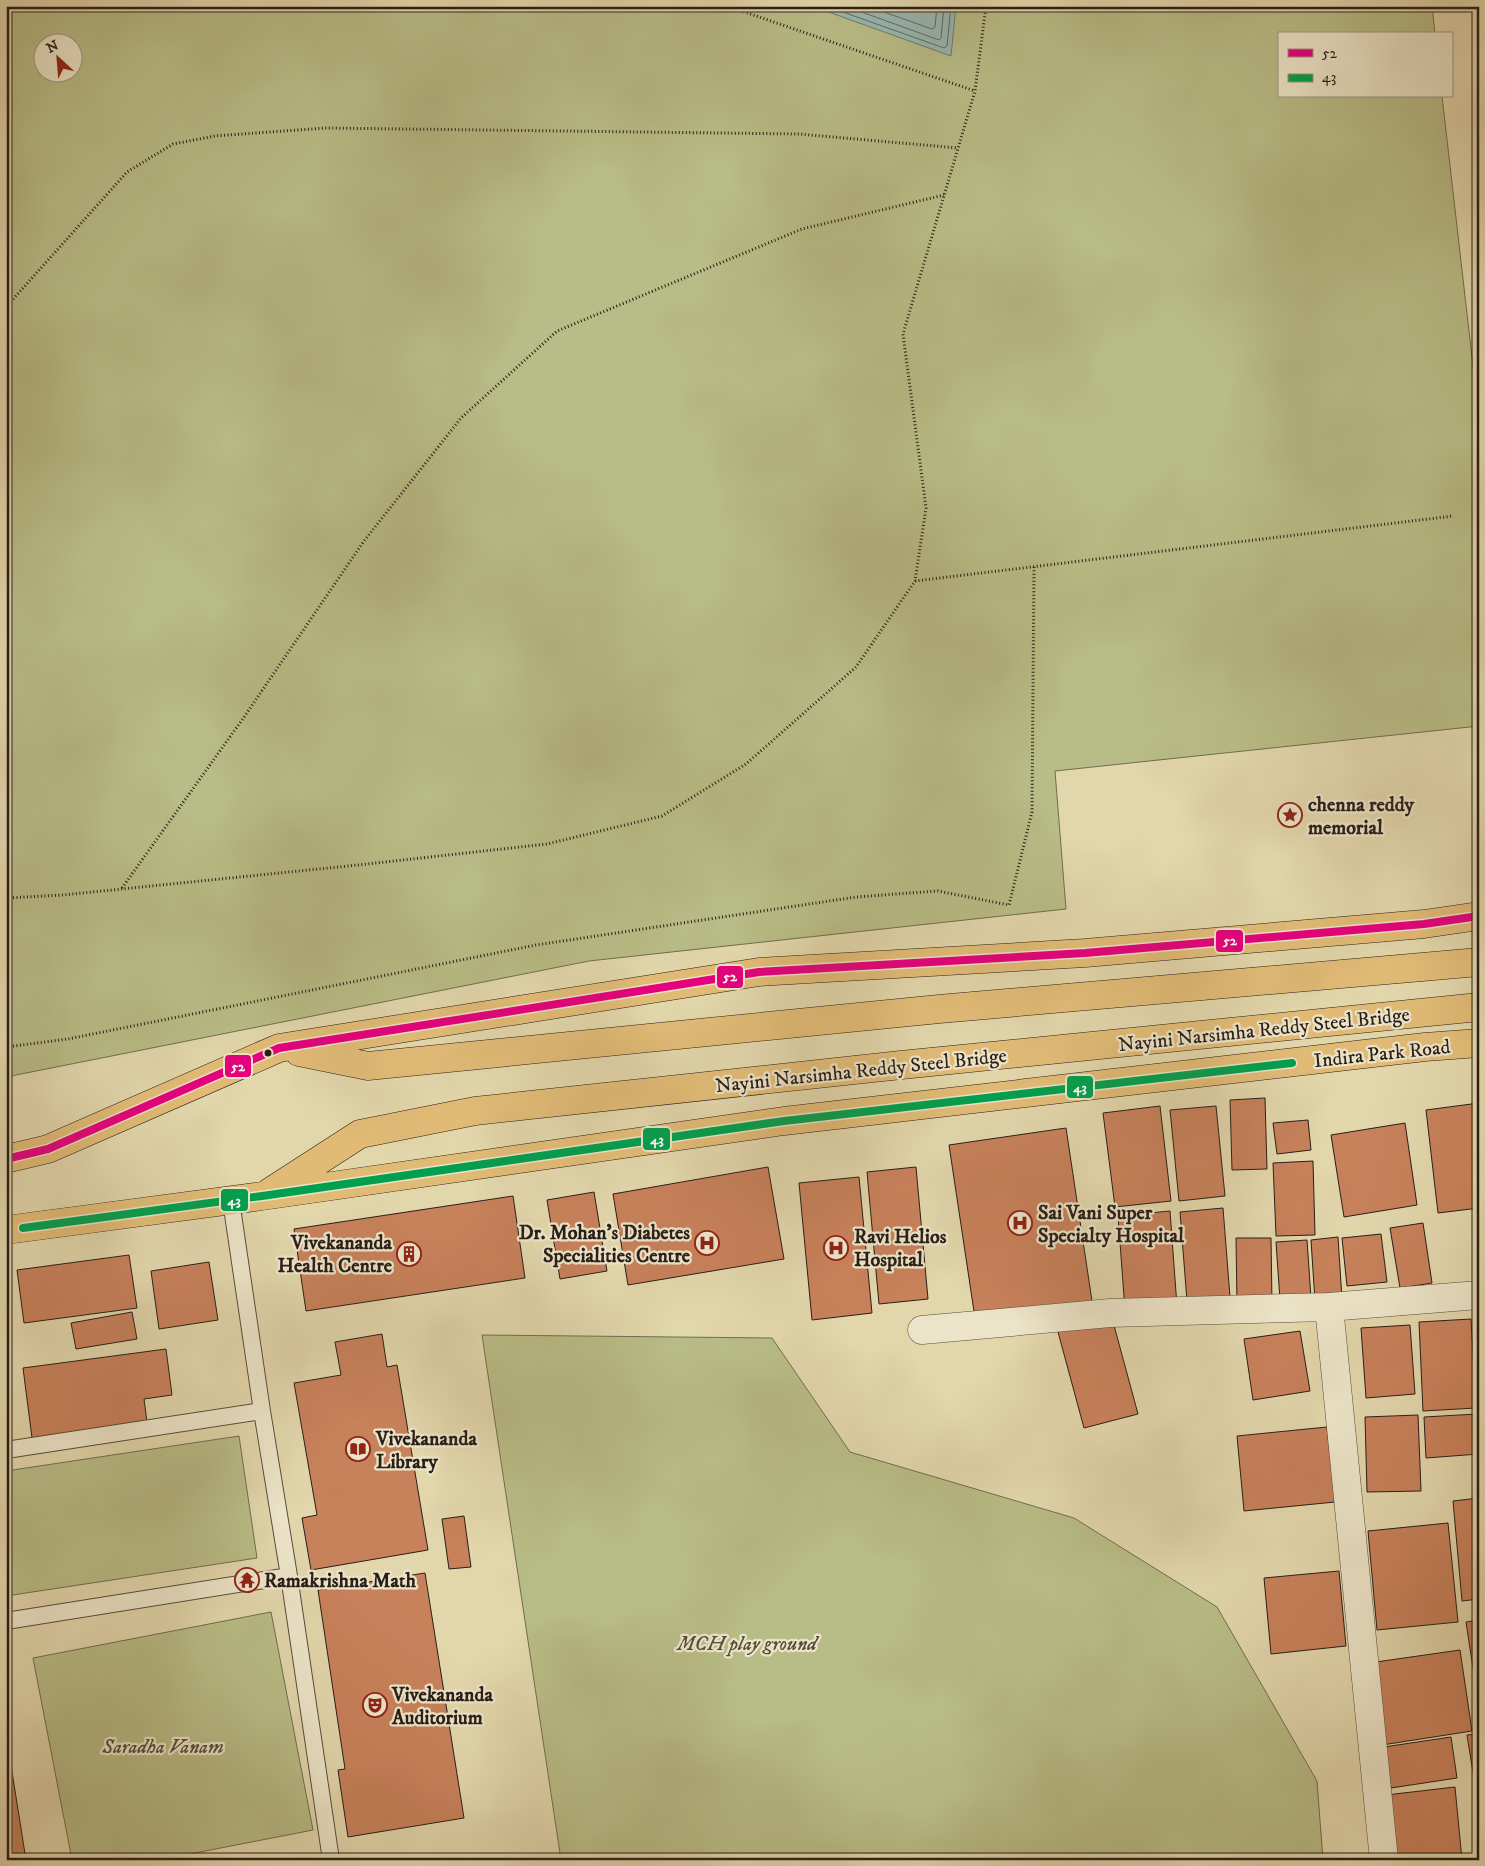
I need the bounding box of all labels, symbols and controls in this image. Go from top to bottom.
north arrow [32,32,82,82]
legend [1278,32,1452,98]
text: N [44,36,62,58]
text: 52 [1322,44,1337,63]
text: 43 [1322,68,1336,87]
place label: chenna reddy memorial [1308,793,1415,841]
place icon: chenna reddy memorial [1277,802,1303,828]
line badge: 52 [1215,929,1244,953]
text: 52 [1222,932,1238,950]
line badge: 52 [716,965,744,989]
text: 52 [722,968,738,986]
street label: Nayini Narsimha Reddy Steel Bridge [1117,1003,1411,1058]
street label: Indira Park Road [1313,1035,1452,1074]
street label: Nayini Narsimha Reddy Steel Bridge [714,1044,1008,1099]
unlabelled marker [263,1048,273,1058]
line badge: 52 [224,1054,252,1078]
text: 52 [230,1058,246,1076]
line badge: 43 [1066,1075,1094,1099]
text: 43 [1072,1079,1087,1097]
line badge: 43 [642,1127,671,1151]
text: 43 [649,1131,664,1149]
line badge: 43 [220,1188,249,1212]
text: 43 [226,1192,241,1210]
place label: Sai Vani Super Specialty Hospital [1038,1201,1185,1249]
hospital icon: Sai Vani Super Specialty Hospital [1007,1210,1033,1236]
place label: Dr. Mohan's Diabetes Specialities Centre [519,1221,691,1269]
place label: Ravi Helios Hospital [854,1225,947,1273]
hospital icon: Dr. Mohan's Diabetes Specialities Centre [694,1230,720,1256]
place label: Vivekananda Health Centre [278,1231,393,1279]
hospital icon: Ravi Helios Hospital [823,1235,849,1261]
building icon: Vivekananda Health Centre [396,1241,422,1267]
place label: Vivekananda Library [375,1427,477,1475]
library icon: Vivekananda Library [345,1436,371,1462]
temple icon: Ramakrishna Math [234,1567,260,1593]
place label: Ramakrishna Math [264,1569,416,1594]
park label: MCH play ground [675,1632,820,1657]
place label: Vivekananda Auditorium [391,1683,493,1731]
theatre icon: Vivekananda Auditorium [362,1692,388,1718]
park label: Saradha Vanam [101,1735,224,1760]

